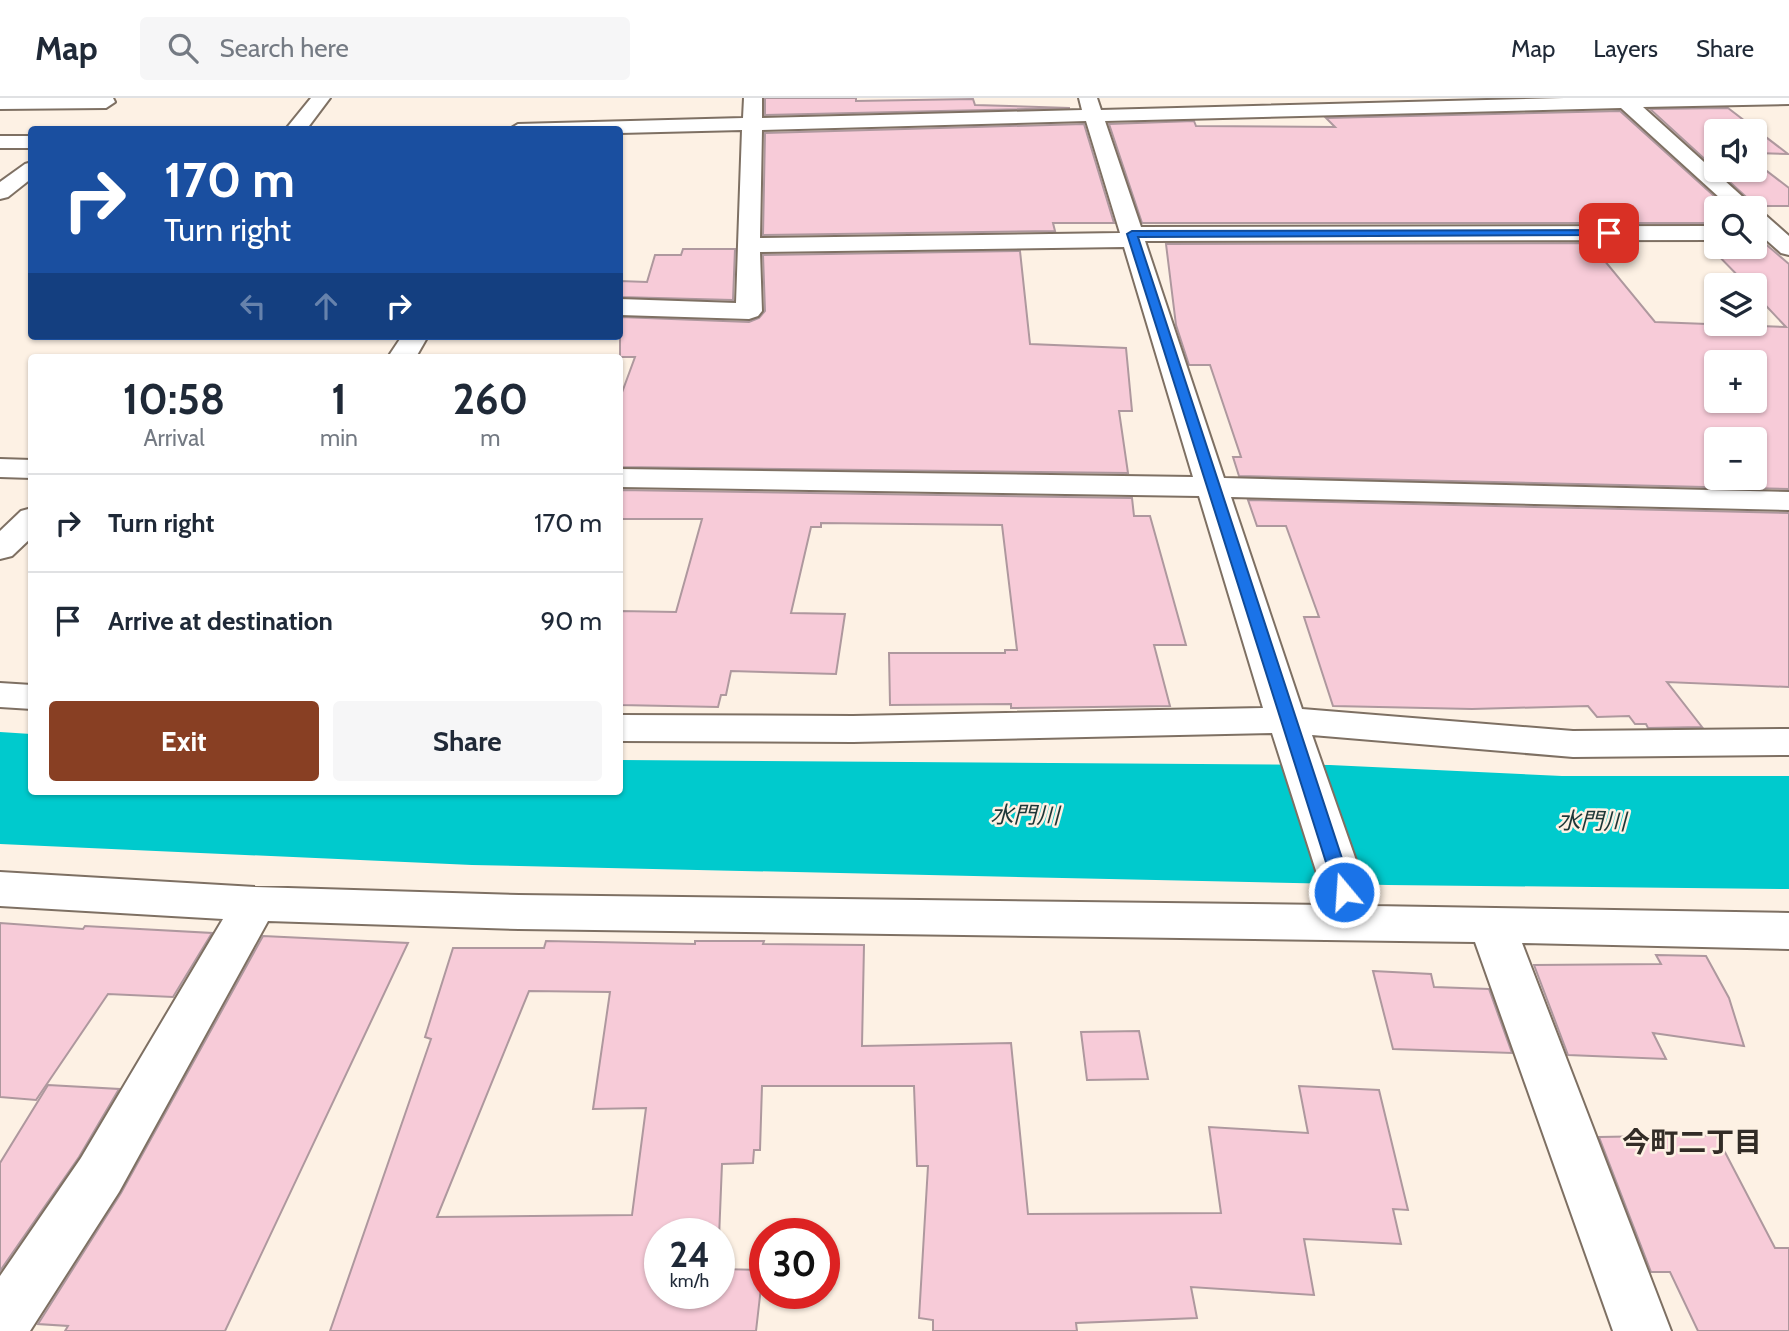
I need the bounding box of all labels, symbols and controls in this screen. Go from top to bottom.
search box [140,17,630,80]
text: Map [35,28,98,68]
icon: search [164,29,202,67]
text: Search here [220,32,349,64]
text: Map [1511,34,1555,63]
text: Layers [1593,34,1658,63]
text: Share [1696,34,1754,63]
map controls [1704,119,1767,490]
button: sound [1704,119,1767,182]
text: 170 m [164,150,295,209]
icon: right [49,154,140,245]
button: search [1704,196,1767,259]
pin [1579,203,1639,263]
text: Turn right [164,210,291,249]
icon: arrive [1590,214,1628,252]
button: layers [1704,273,1767,336]
icon: left [234,287,272,325]
icon: ahead [307,287,345,325]
icon: right [380,287,418,325]
button: + [1704,350,1767,413]
text: 10:58 [123,373,225,425]
text: 1 [331,373,347,425]
text: 260 [453,373,528,425]
text: Arrival [143,424,205,452]
text: min [320,424,358,452]
text: m [480,424,501,452]
button: − [1704,427,1767,490]
icon: right [49,504,87,542]
text: Turn right [108,507,214,539]
text: 170 m [534,507,602,539]
icon: arrive [49,602,87,640]
text: Arrive at destination [108,605,333,637]
text: 90 m [540,605,602,637]
button: Exit [49,701,319,781]
button: Share [333,701,602,781]
water label: 水門川 [990,800,1063,830]
water label: 水門川 [1557,806,1630,836]
position arrow [1307,855,1381,929]
district label: 今町二丁目 [1622,1125,1762,1159]
speed limit sign: 30 [749,1218,840,1309]
text: 24 [669,1233,710,1276]
text: km/h [670,1270,709,1292]

